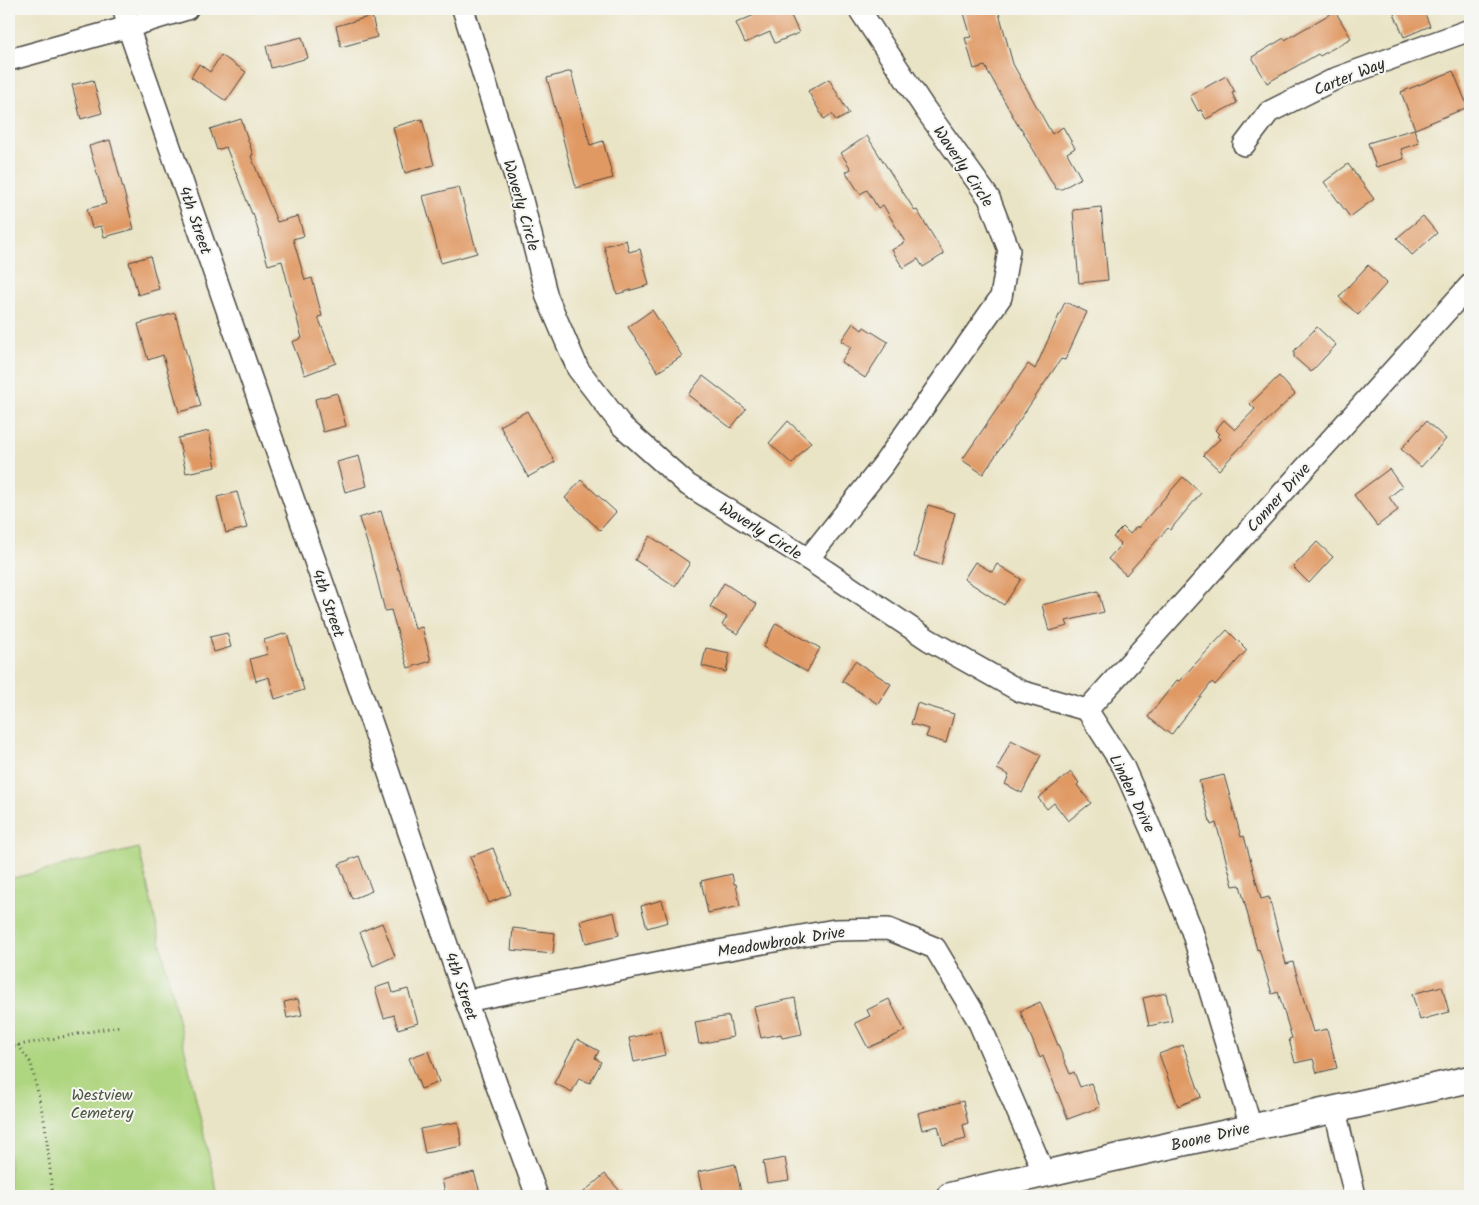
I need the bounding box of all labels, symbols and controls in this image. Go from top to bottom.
street label: Carter Way [1310,52,1389,103]
street label: Waverly Circle [926,121,999,213]
street label: Waverly Circle [496,157,546,254]
street label: 4th Street [171,183,218,259]
street label: Conner Drive [1241,458,1317,538]
street label: Waverly Circle [714,496,807,567]
street label: 4th Street [304,566,351,642]
street label: Linden Drive [1102,750,1161,837]
street label: Meadowbrook Drive [716,920,847,965]
street label: 4th Street [437,949,484,1025]
park label: Westview Cemetery [71,1083,134,1126]
street label: Boone Drive [1168,1116,1252,1159]

